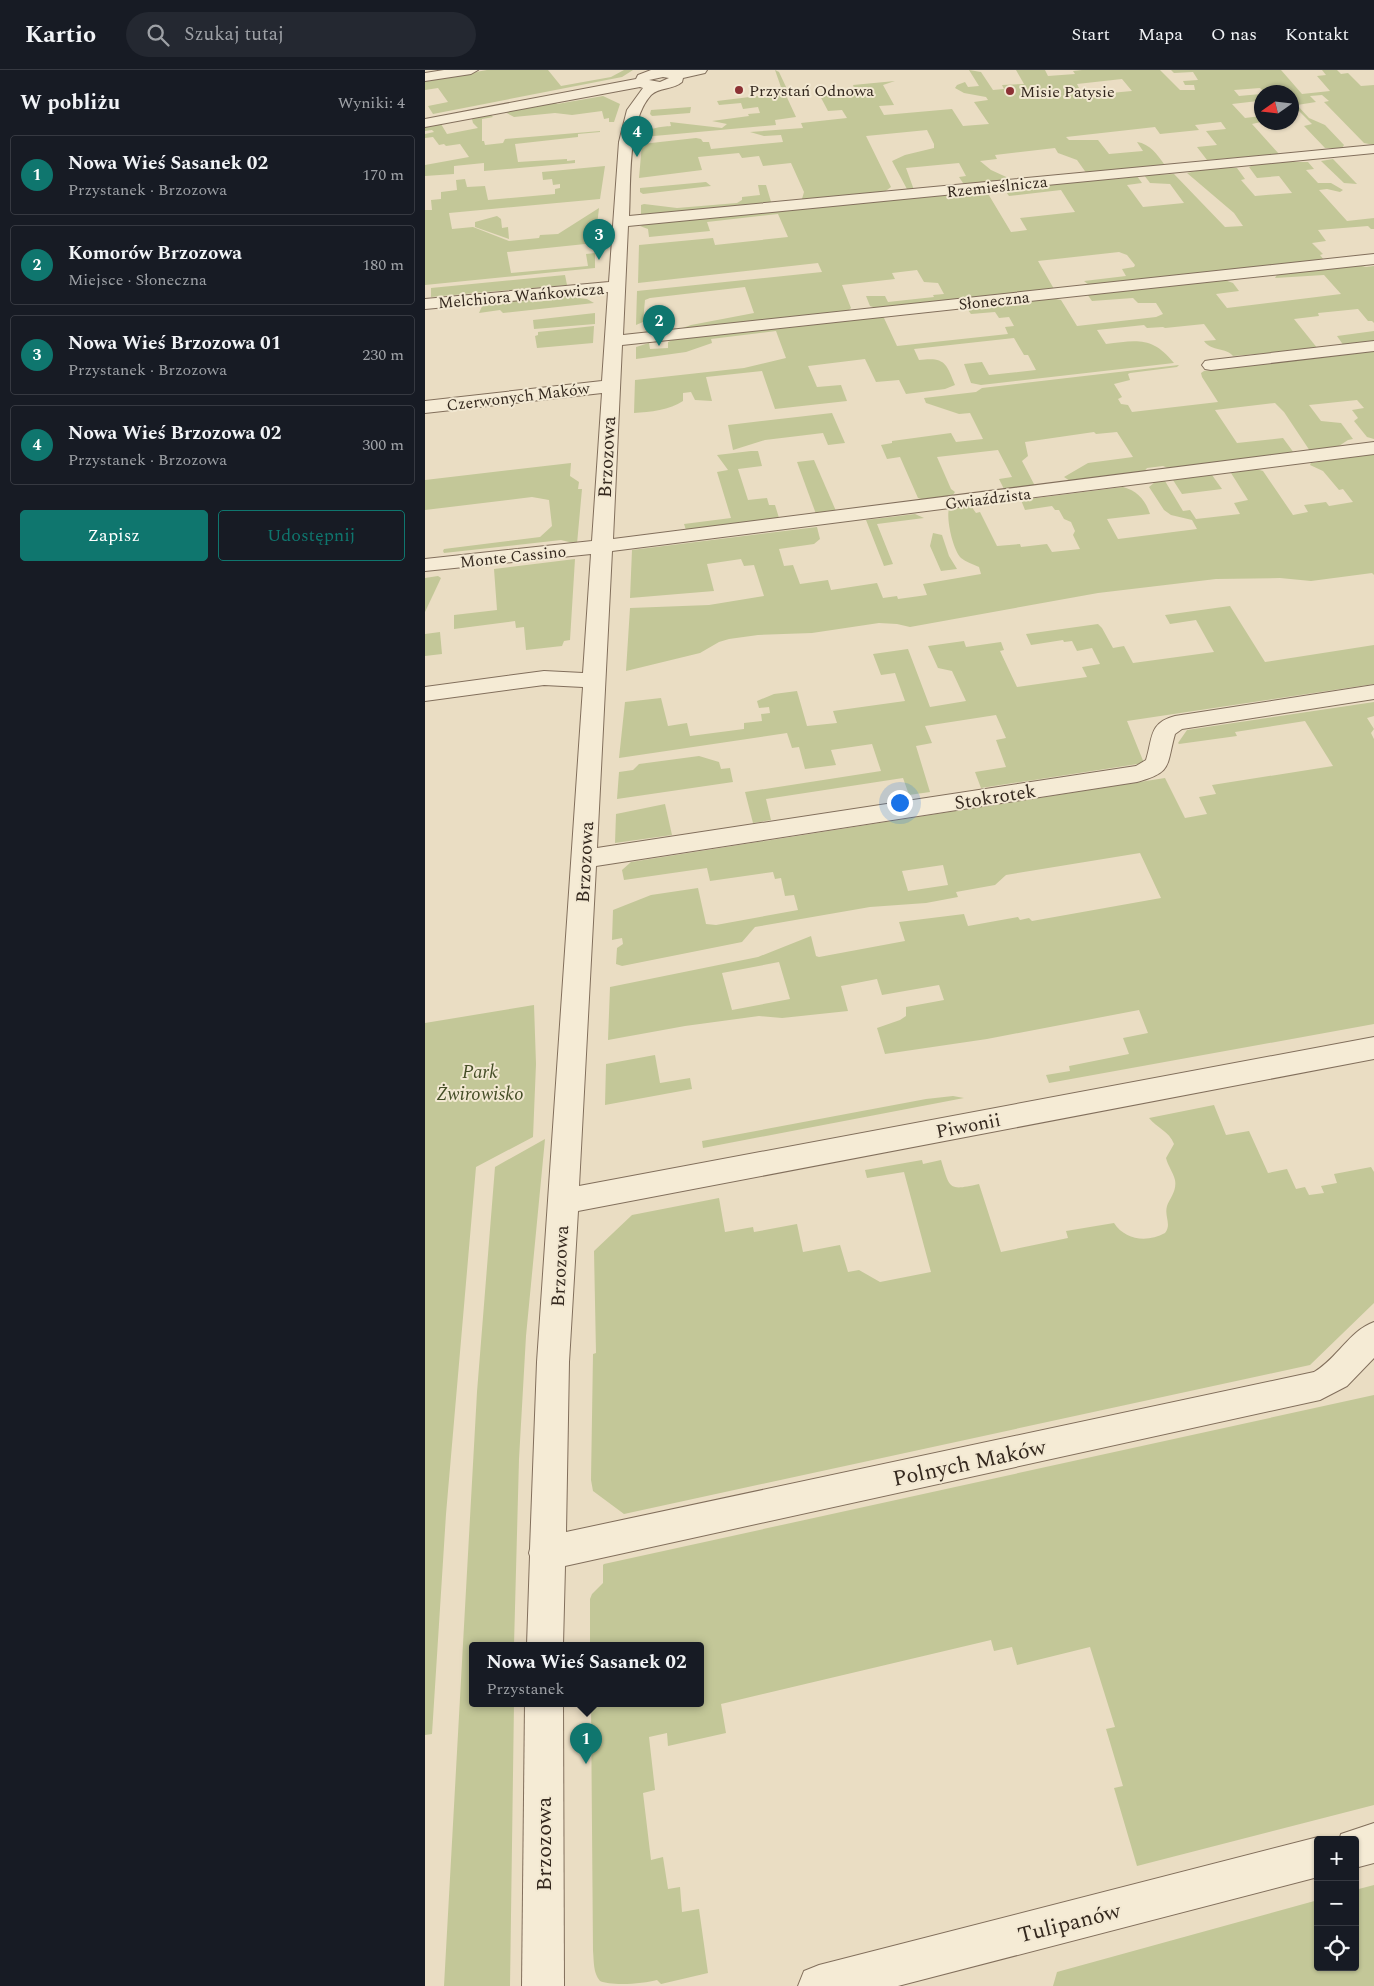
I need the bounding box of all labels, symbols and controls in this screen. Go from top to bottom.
search box [126,12,476,57]
text: Kartio [25,17,96,53]
text: Szukaj tutaj [184,20,284,49]
icon: search [144,21,172,49]
text: Start [1071,21,1110,48]
text: Mapa [1138,21,1183,48]
text: O nas [1211,21,1257,48]
text: Kontakt [1285,21,1349,48]
place label: Przystań Odnowa [749,79,874,103]
place label: Misie Patysie [1020,80,1115,104]
marker: Przystań Odnowa [733,84,745,96]
marker: Misie Patysie [1004,85,1016,97]
north arrow [1254,85,1299,130]
text: W pobliżu [20,87,120,119]
text: Wyniki: 4 [338,91,405,115]
pin: 4 [621,116,653,157]
text: Nowa Wieś Sasanek 02 [68,149,268,178]
text: 1 [33,163,41,187]
text: 170 m [362,163,404,187]
street label: Rzemieślnicza [945,170,1049,204]
text: Przystanek · Brzozowa [68,178,227,202]
pin: 3 [583,219,615,260]
text: Komorów Brzozowa [68,239,242,268]
text: 2 [33,253,41,277]
text: 180 m [362,253,404,277]
text: Miejsce · Słoneczna [68,268,207,292]
street label: Melchiora Wańkowicza [437,277,605,315]
street label: Słoneczna [957,285,1031,317]
pin: 2 [643,305,675,346]
text: Nowa Wieś Brzozowa 01 [68,329,281,358]
text: 3 [33,343,41,367]
text: 230 m [362,343,404,367]
text: Przystanek · Brzozowa [68,358,227,382]
street label: Czerwonych Maków [445,376,592,418]
street label: Brzozowa [591,415,624,499]
text: Nowa Wieś Brzozowa 02 [68,419,281,448]
text: 4 [33,433,41,457]
text: 300 m [362,433,404,457]
text: Przystanek · Brzozowa [68,448,227,472]
street label: Gwiaździsta [944,482,1033,516]
button: Zapisz [20,510,208,561]
button: Udostępnij [218,510,405,561]
street label: Monte Cassino [459,539,567,575]
street label: Stokrotek [952,777,1038,818]
your location [887,790,913,816]
street label: Brzozowa [569,820,602,904]
park label: Park Żwirowisko [436,1058,524,1109]
street label: Piwonii [933,1106,1003,1147]
street label: Brzozowa [544,1224,577,1308]
street label: Polnych Maków [890,1431,1050,1496]
popup [469,1642,704,1707]
text: Nowa Wieś Sasanek 02 [486,1648,687,1677]
text: Przystanek [486,1677,564,1701]
pin: 1 [570,1723,602,1764]
street label: Brzozowa [528,1796,561,1891]
map controls [1314,1836,1359,1971]
button: + [1314,1836,1359,1881]
button: − [1314,1881,1359,1926]
street label: Tulipanów [1014,1894,1126,1952]
button: locate [1314,1926,1359,1971]

